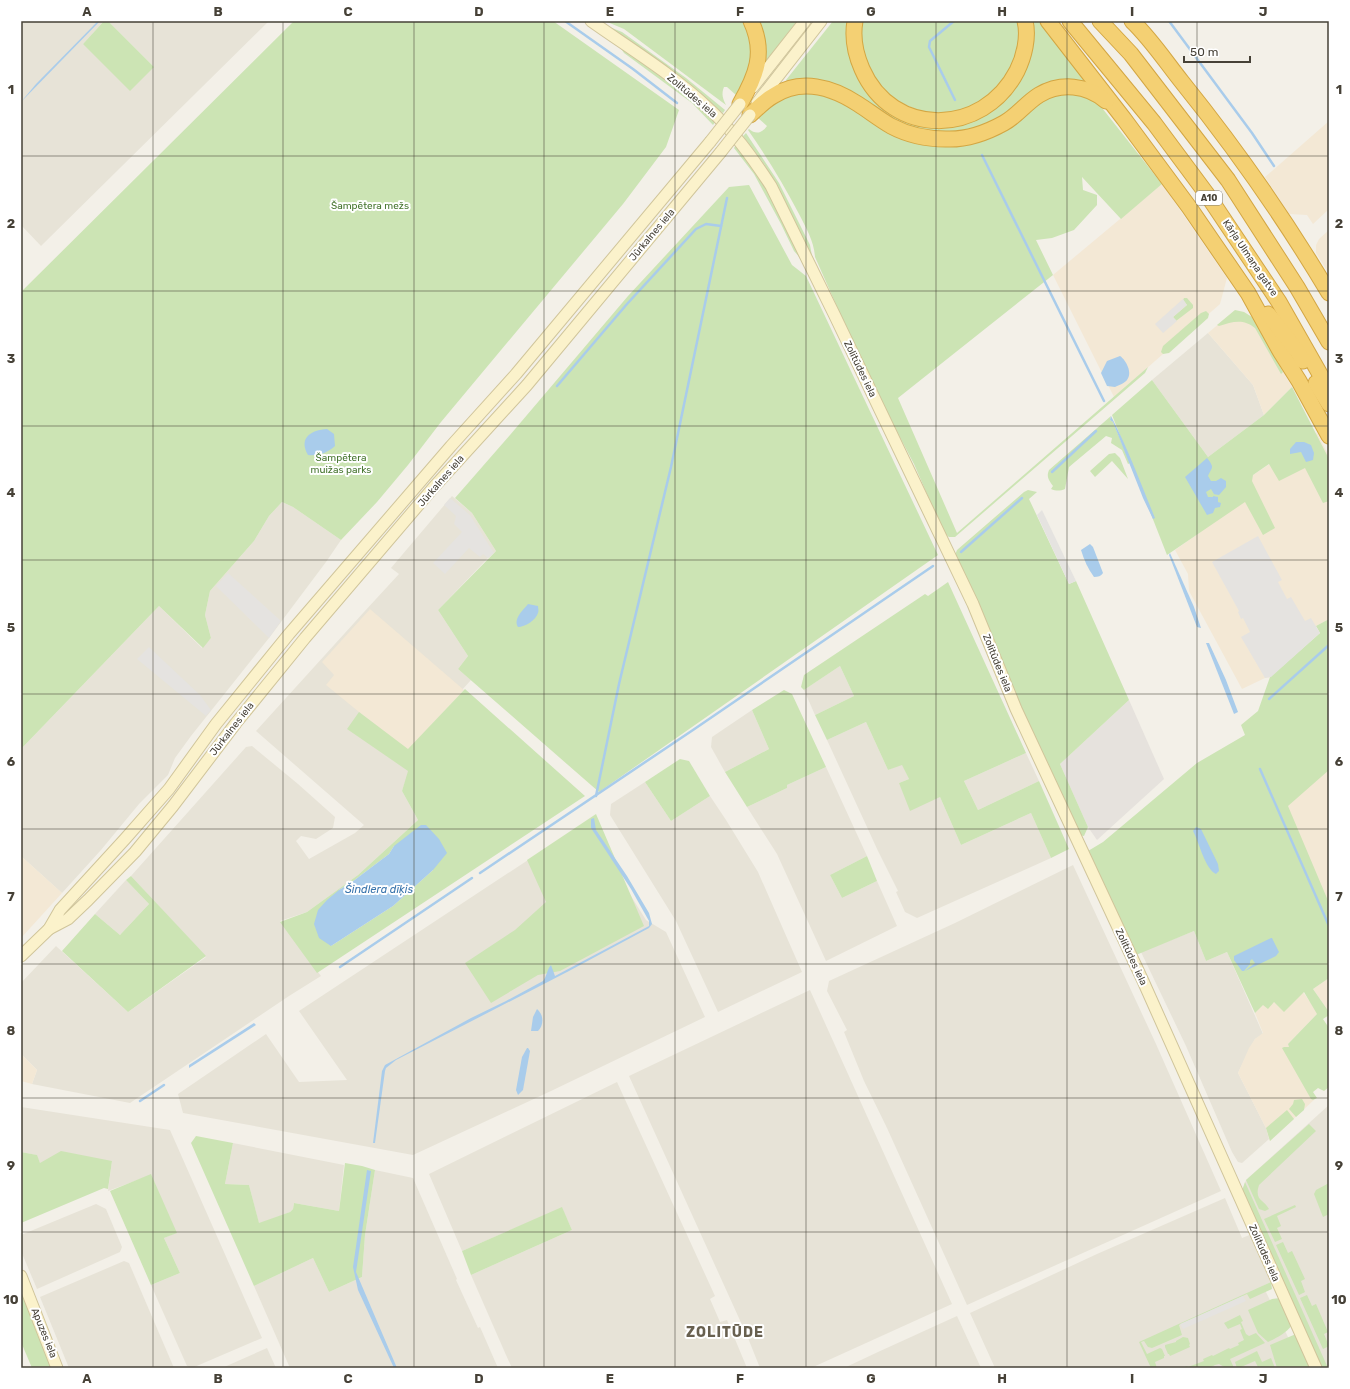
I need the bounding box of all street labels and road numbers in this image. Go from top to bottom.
street label: Zolitūdes iela [665,72,719,120]
road number: A10 [1196,191,1222,205]
street label: Jūrkalnes iela [627,207,677,263]
street label: Kārļa Ulmaņa gatve [1220,217,1280,299]
street label: Zolitūdes iela [841,339,879,399]
street label: Jūrkalnes iela [415,453,467,509]
street label: Zolitūdes iela [980,632,1014,694]
street label: Jūrkalnes iela [207,700,257,758]
street label: Zolitūdes iela [1113,927,1149,987]
street label: Zolitūdes iela [1246,1222,1282,1284]
street label: Apuzes iela [29,1306,59,1360]

